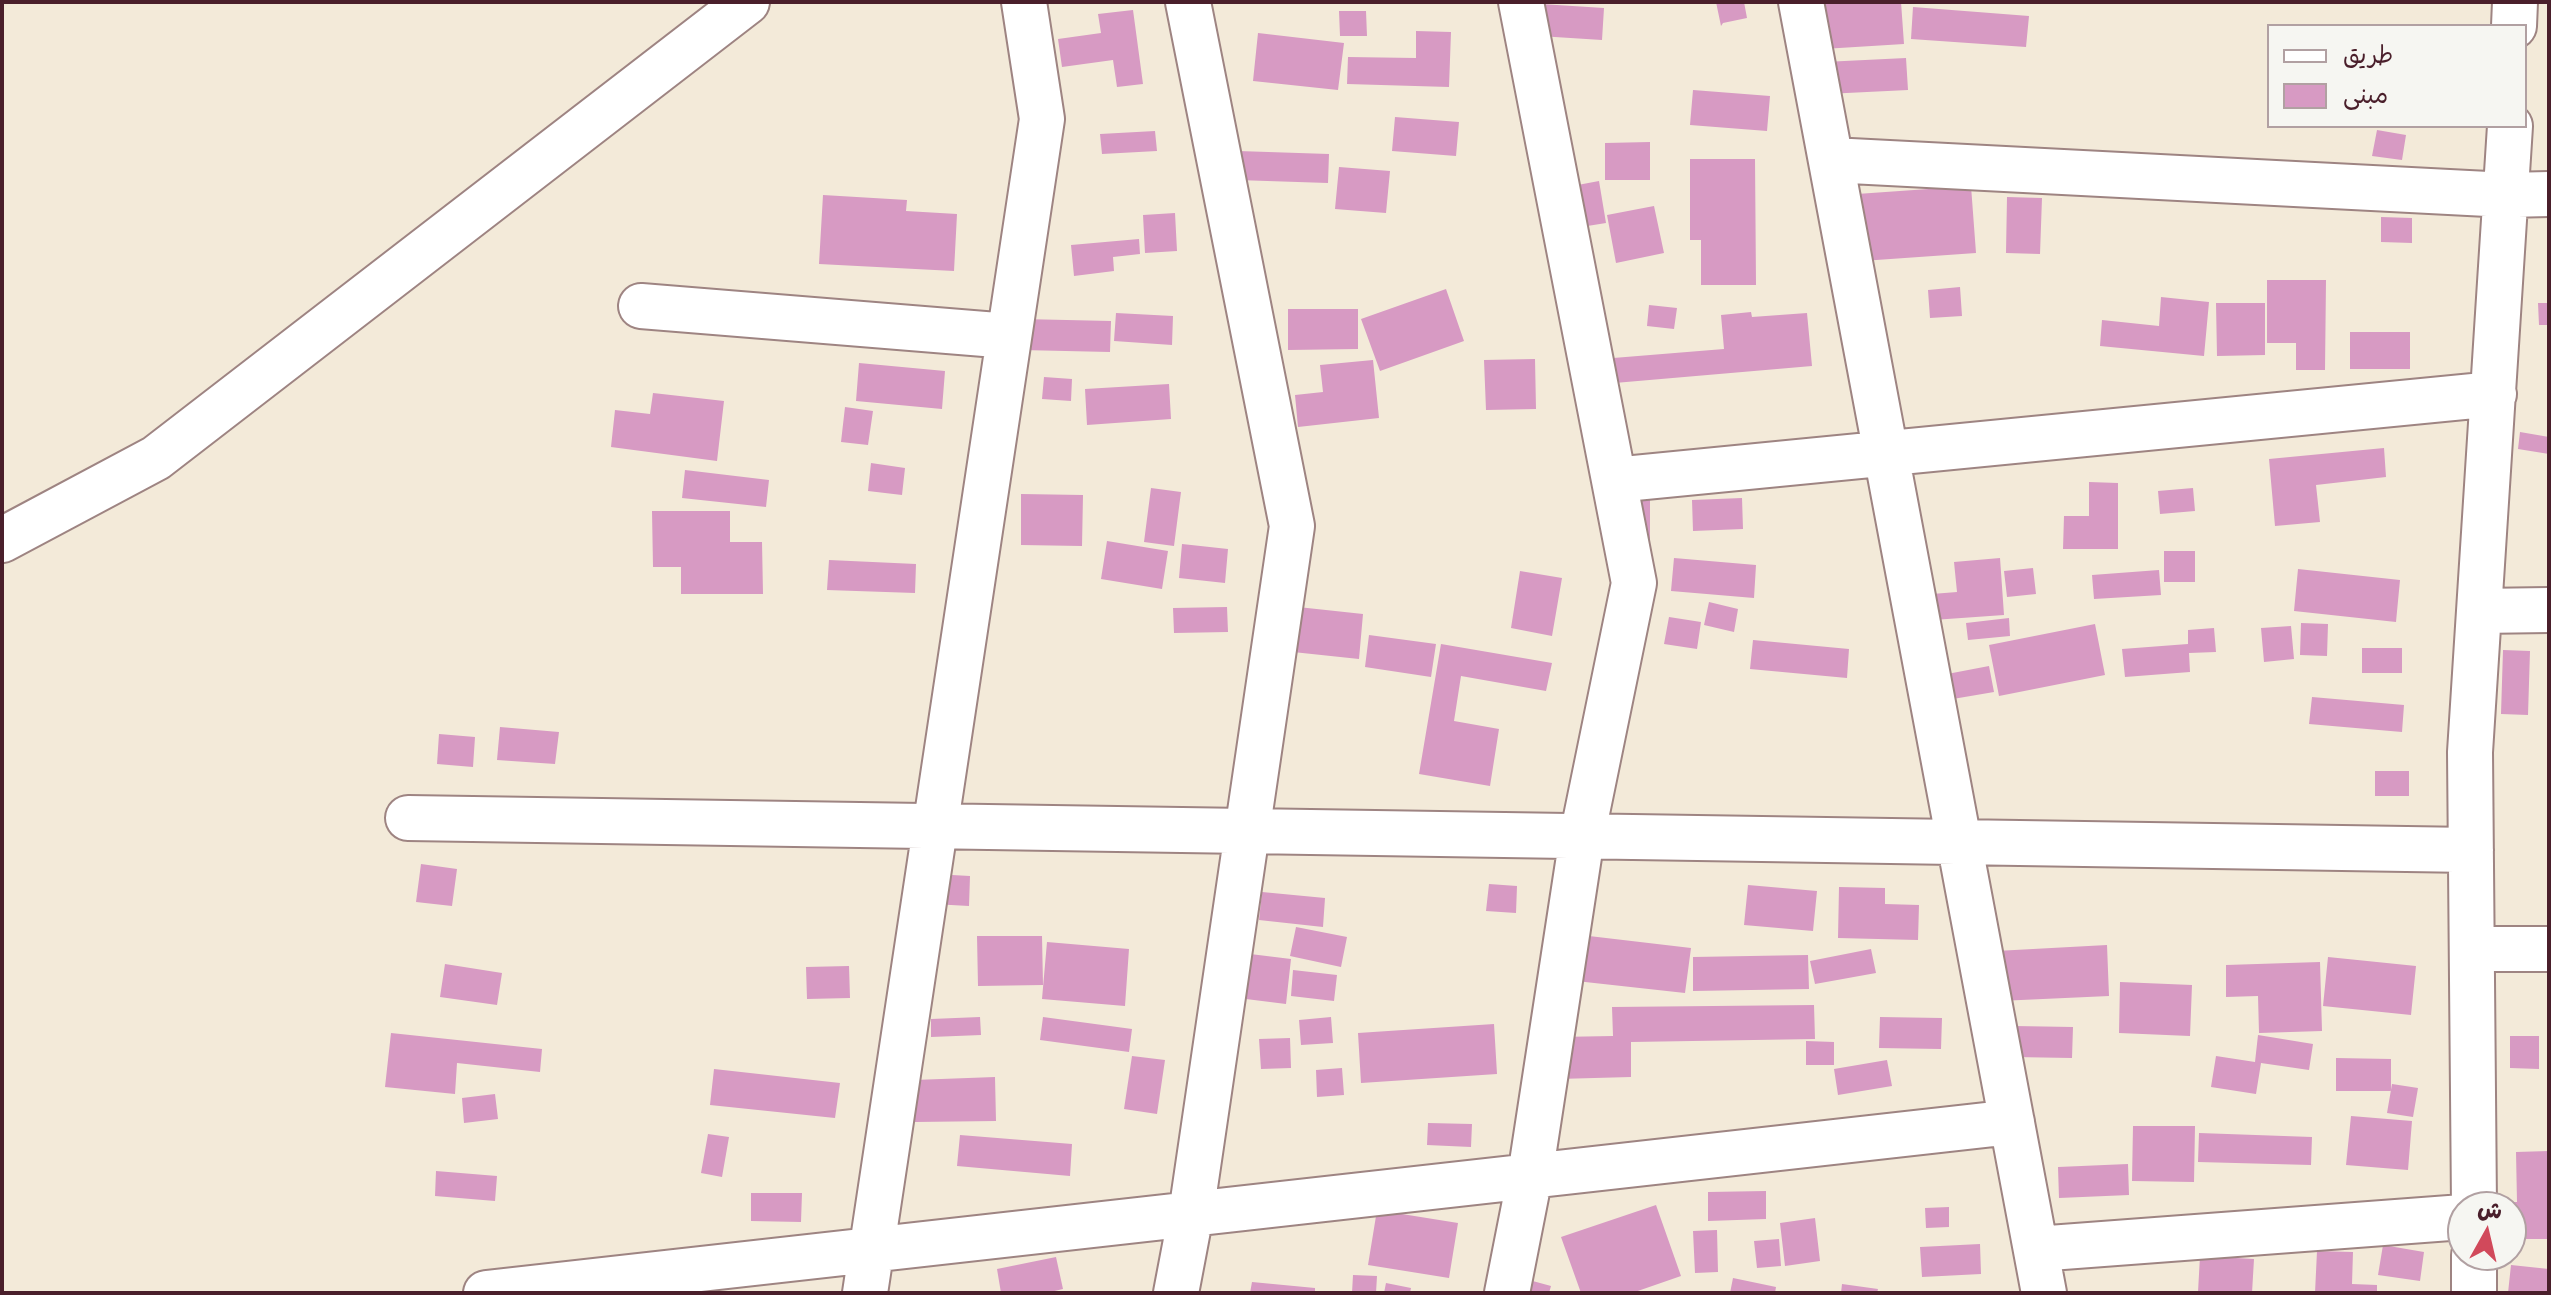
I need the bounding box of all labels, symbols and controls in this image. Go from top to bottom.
legend [2267,24,2527,128]
text: طريق [2343,38,2393,70]
text: مبنى [2343,78,2388,110]
north arrow [2447,1191,2527,1271]
text: ش [2476,1193,2504,1226]

